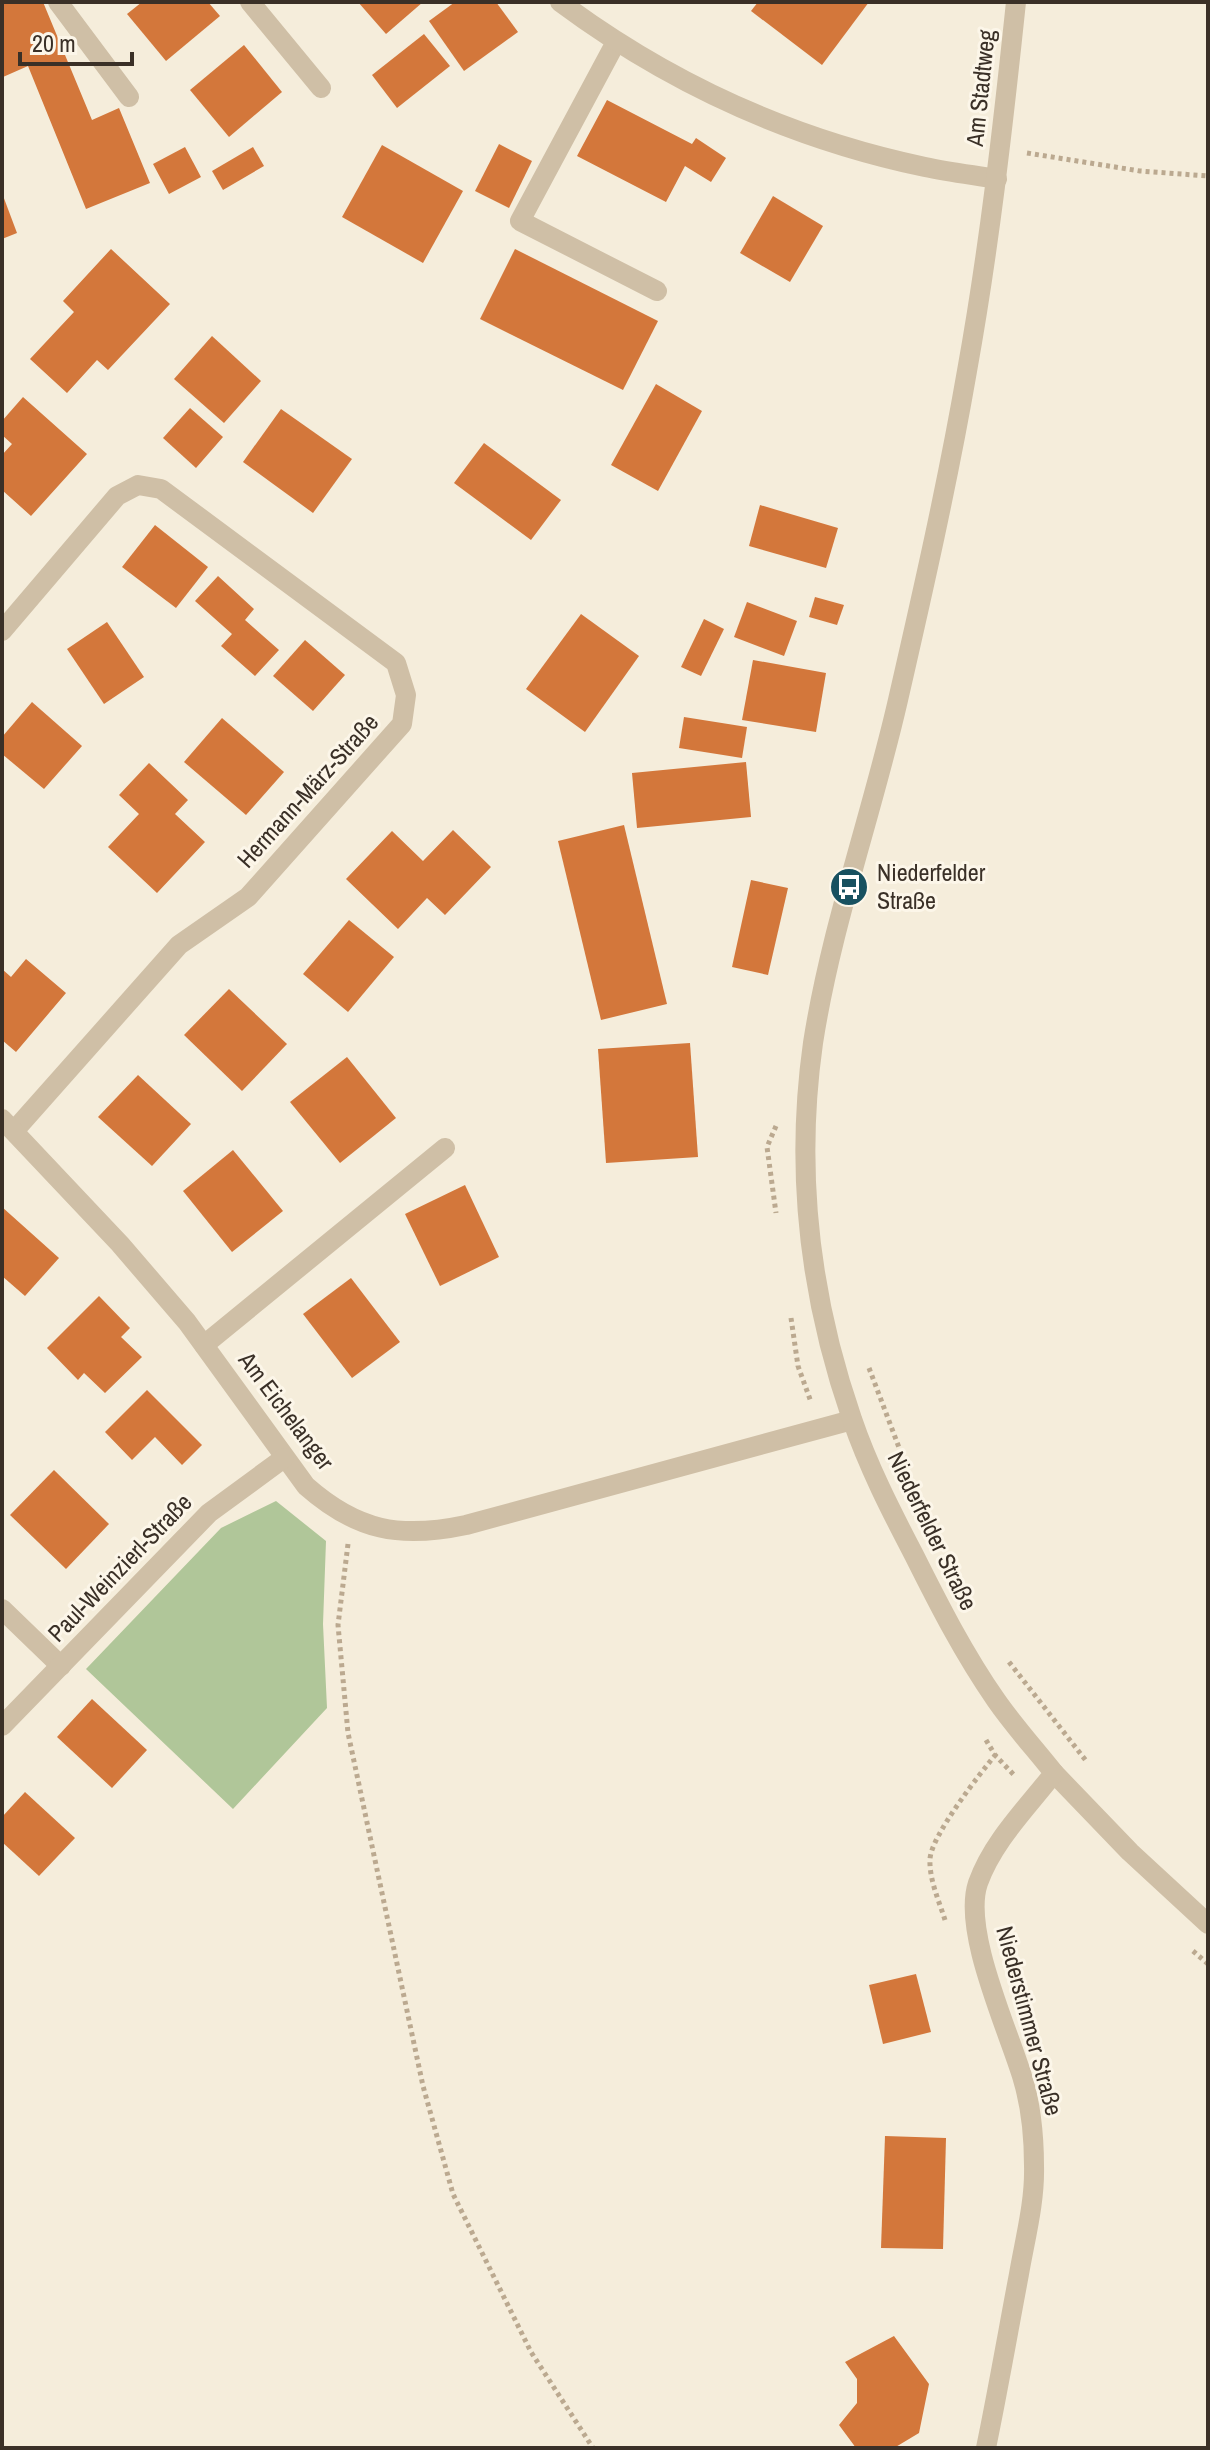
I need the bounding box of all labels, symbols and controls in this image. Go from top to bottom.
scale bar [20,16,132,66]
text: 20 m [32,27,76,59]
street label: Am Stadtweg [958,28,1002,149]
street label: Hermann-März-Straße [230,706,385,874]
place label: Niederfelder Straße [877,856,986,916]
bus stop icon: Niederfelder Straße [828,866,870,908]
street label: Am Eichelanger [231,1344,342,1476]
street label: Niederfelder Straße [881,1446,985,1615]
street label: Paul-Weinzierl-Straße [40,1486,198,1648]
street label: Niederstimmer Straße [989,1923,1071,2119]

